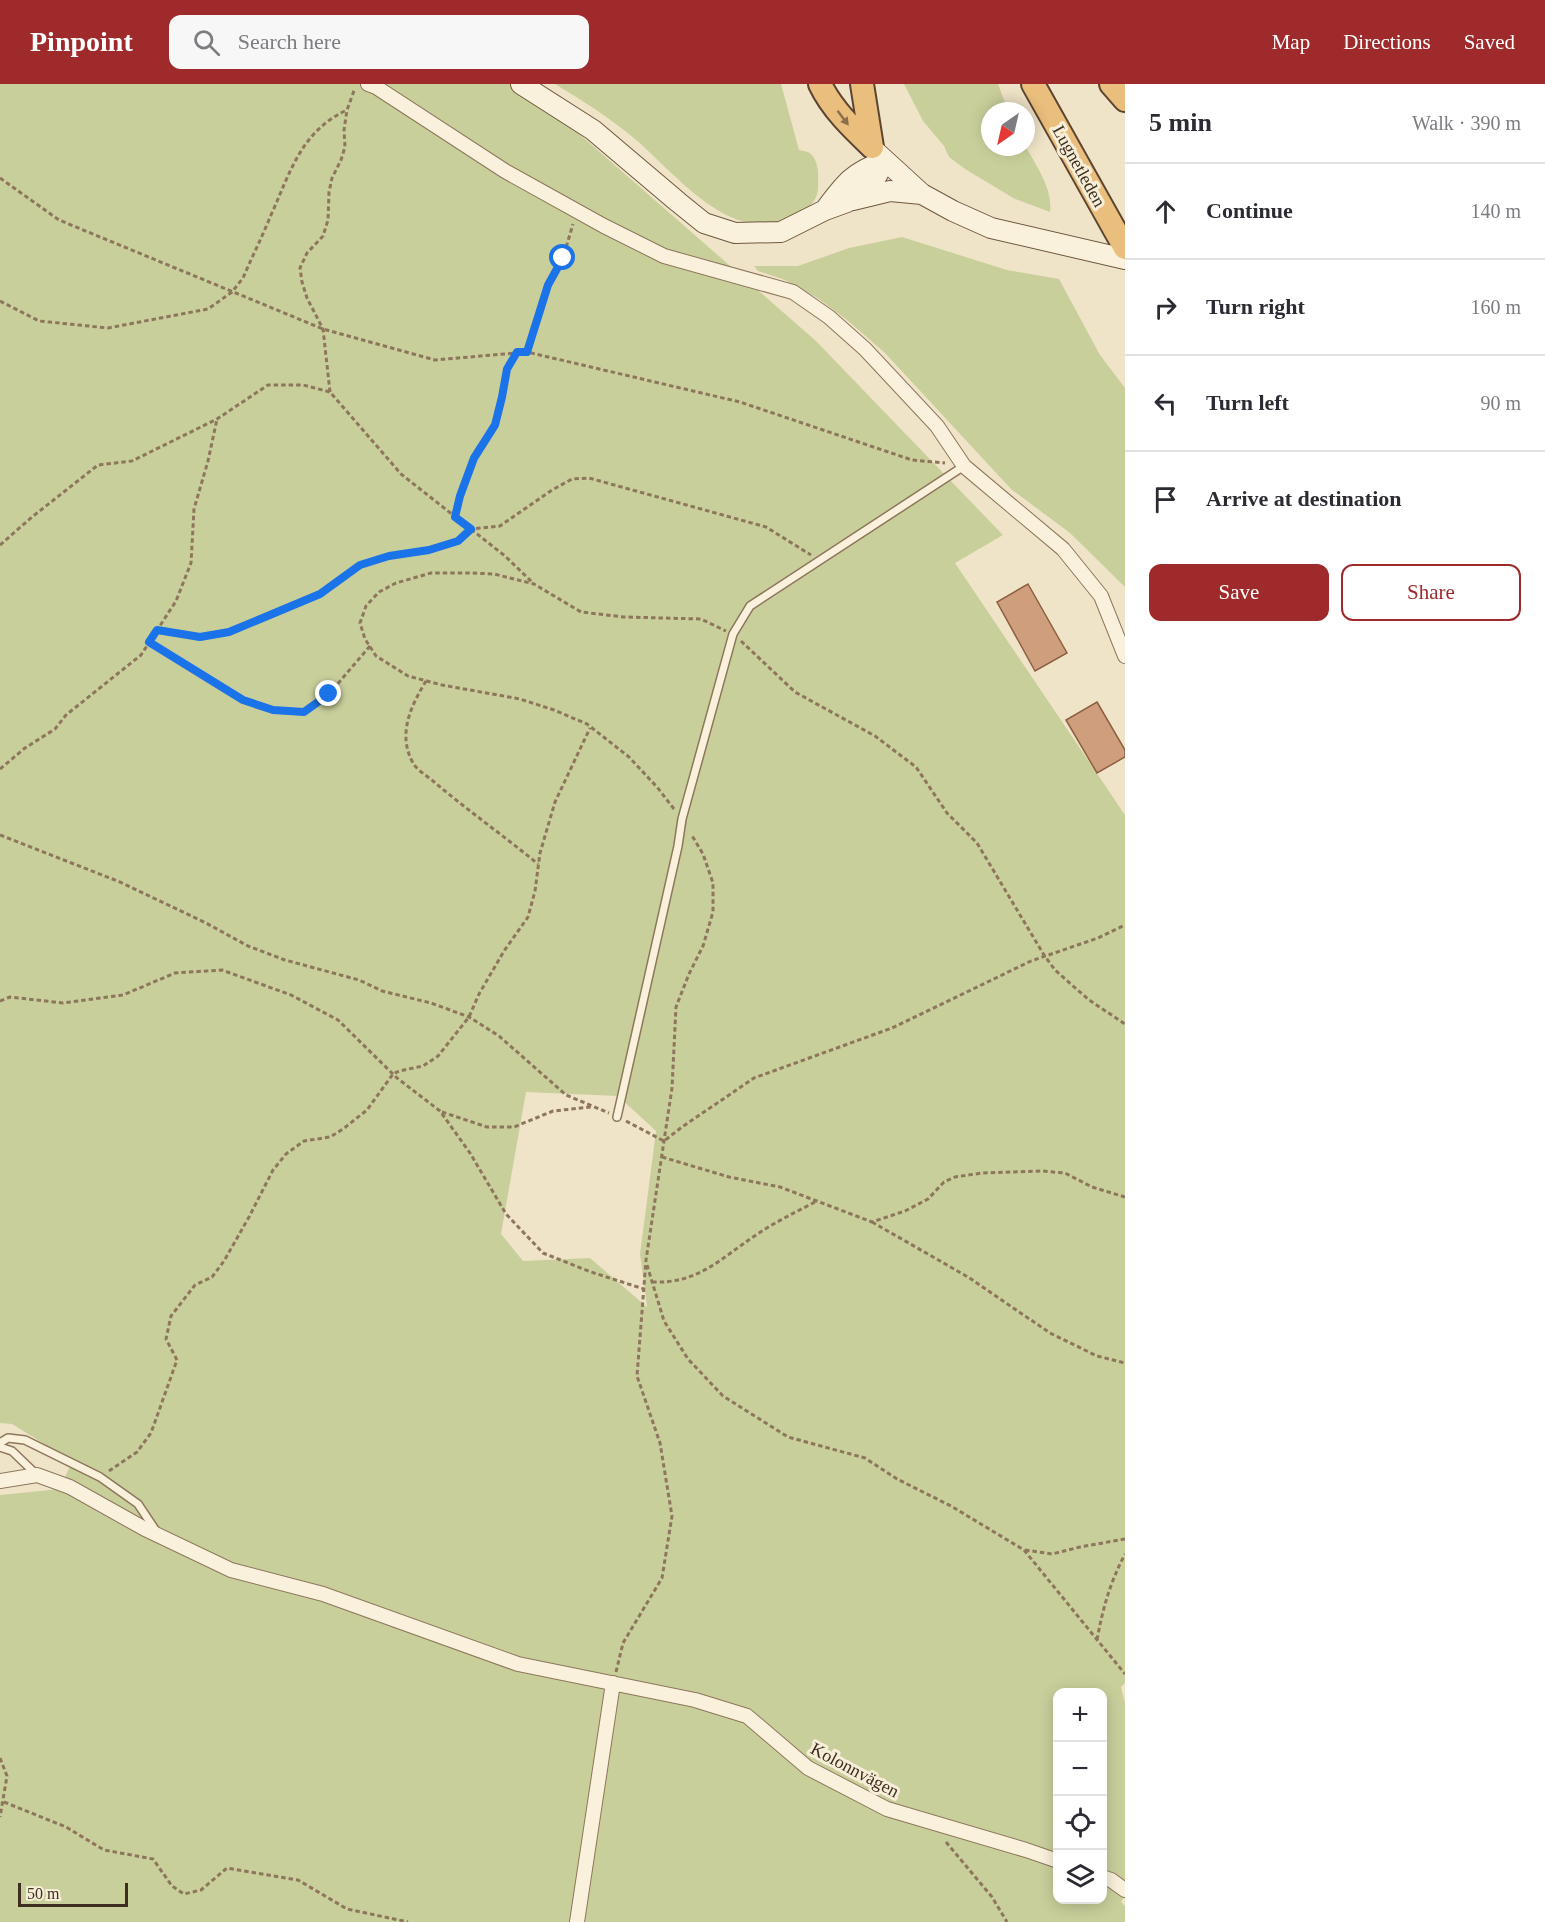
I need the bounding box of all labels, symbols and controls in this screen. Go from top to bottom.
search box [169,15,589,69]
text: Pinpoint [30,26,133,57]
icon: search [190,26,223,59]
text: Search here [238,29,341,54]
text: Map [1272,30,1310,54]
text: Directions [1343,30,1431,54]
text: Saved [1464,30,1515,54]
north arrow [981,102,1035,156]
text: 5 min [1149,108,1212,137]
one-way arrow [837,109,849,125]
text: Walk · 390 m [1412,112,1521,134]
street label: Lugnetleden [1048,122,1110,210]
icon: ahead [1149,195,1182,228]
text: Continue [1206,198,1293,223]
text: 140 m [1470,200,1521,222]
route start [549,244,575,270]
icon: right [1149,291,1182,324]
text: Turn right [1206,294,1305,319]
text: 160 m [1470,296,1521,318]
icon: left [1149,387,1182,420]
text: Turn left [1206,390,1289,415]
text: 90 m [1480,392,1521,414]
icon: arrive [1149,483,1182,516]
text: Arrive at destination [1206,486,1402,511]
button: Save [1149,564,1329,621]
button: Share [1341,564,1521,621]
route end [315,680,341,706]
map controls [1053,1688,1107,1904]
button: + [1053,1688,1107,1742]
street label: Kolonnvägen [807,1738,903,1802]
button: − [1053,1742,1107,1796]
button: locate [1053,1796,1107,1850]
button: layers [1053,1850,1107,1904]
scale bar [18,1880,128,1908]
text: 50 m [27,1885,59,1902]

